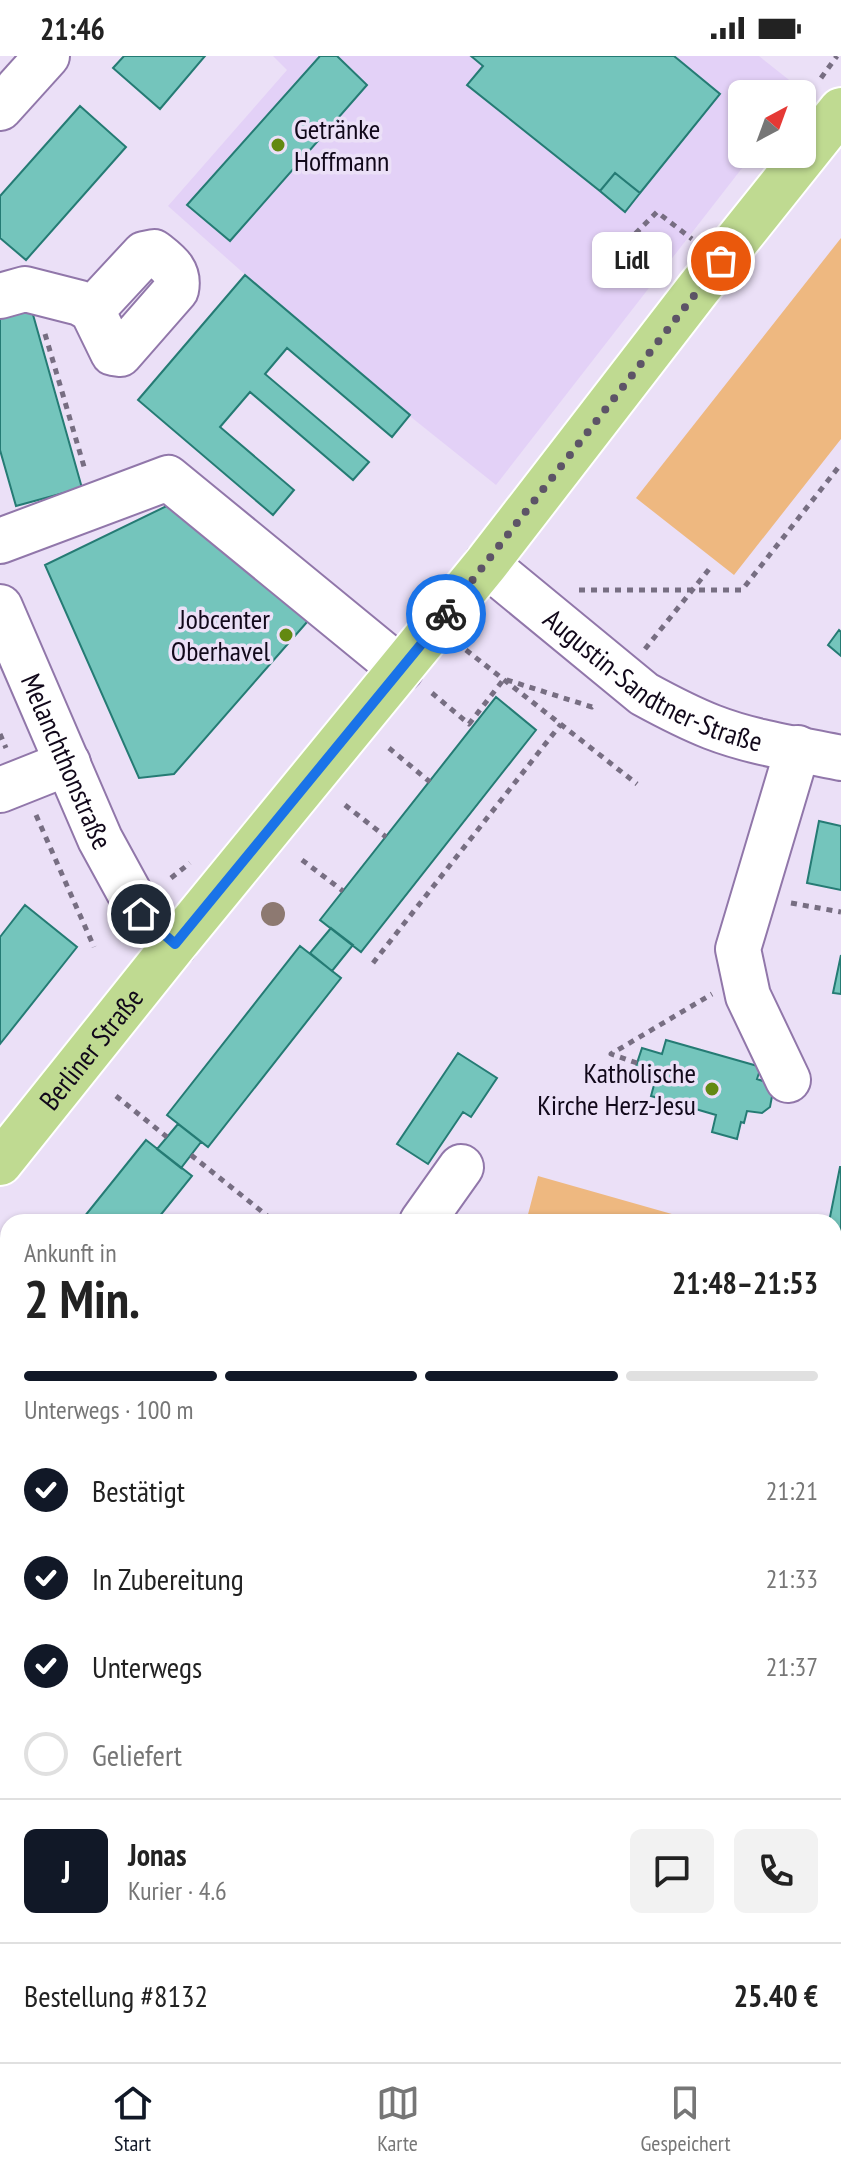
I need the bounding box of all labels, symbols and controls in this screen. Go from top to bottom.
text: 21:46 [40,9,105,48]
north arrow [728,80,816,168]
map controls [728,80,816,168]
place label: Getränke Hoffmann [294,110,389,179]
marker: Getränke Hoffmann [269,136,287,154]
pin [687,227,755,295]
callout: Lidl [593,233,673,289]
icon: bag [699,239,743,283]
text: Lidl [615,243,649,276]
courier [406,574,486,654]
icon: bike [424,592,468,636]
place label: Jobcenter Oberhavel [171,600,270,669]
street label: Augustin-Sandtner-Straße [536,600,766,759]
marker: Jobcenter Oberhavel [277,626,295,644]
street label: Melanchthonstraße [13,668,121,856]
pin [107,880,175,948]
icon: home [119,892,163,936]
street label: Berliner Straße [31,980,151,1117]
place label: Katholische Kirche Herz-Jesu [537,1054,696,1123]
marker: Katholische Kirche Herz-Jesu [703,1080,721,1098]
text: Ankunft in [24,1236,117,1269]
text: 21:48–21:53 [672,1263,818,1302]
text: 2 Min. [24,1265,140,1332]
text: Unterwegs · 100 m [24,1393,194,1426]
icon: check [24,1468,68,1512]
text: Bestätigt [92,1471,185,1510]
text: 21:21 [766,1474,818,1507]
icon: check [24,1556,68,1600]
text: In Zubereitung [92,1559,244,1598]
text: 21:33 [766,1562,818,1595]
icon: check [24,1644,68,1688]
text: Unterwegs [92,1647,202,1686]
text: 21:37 [766,1650,818,1683]
text: Geliefert [92,1735,182,1774]
button: chat [630,1829,714,1913]
button: phone [734,1829,818,1913]
text: Jonas [128,1835,186,1874]
text: J [62,1852,70,1891]
text: Kurier · 4.6 [128,1874,227,1907]
text: Bestellung #8132 [24,1976,208,2015]
text: 25.40 € [734,1976,818,2015]
tab: Start [111,2081,155,2157]
tab: Karte [376,2081,420,2157]
tab: Gespeichert [641,2081,730,2157]

